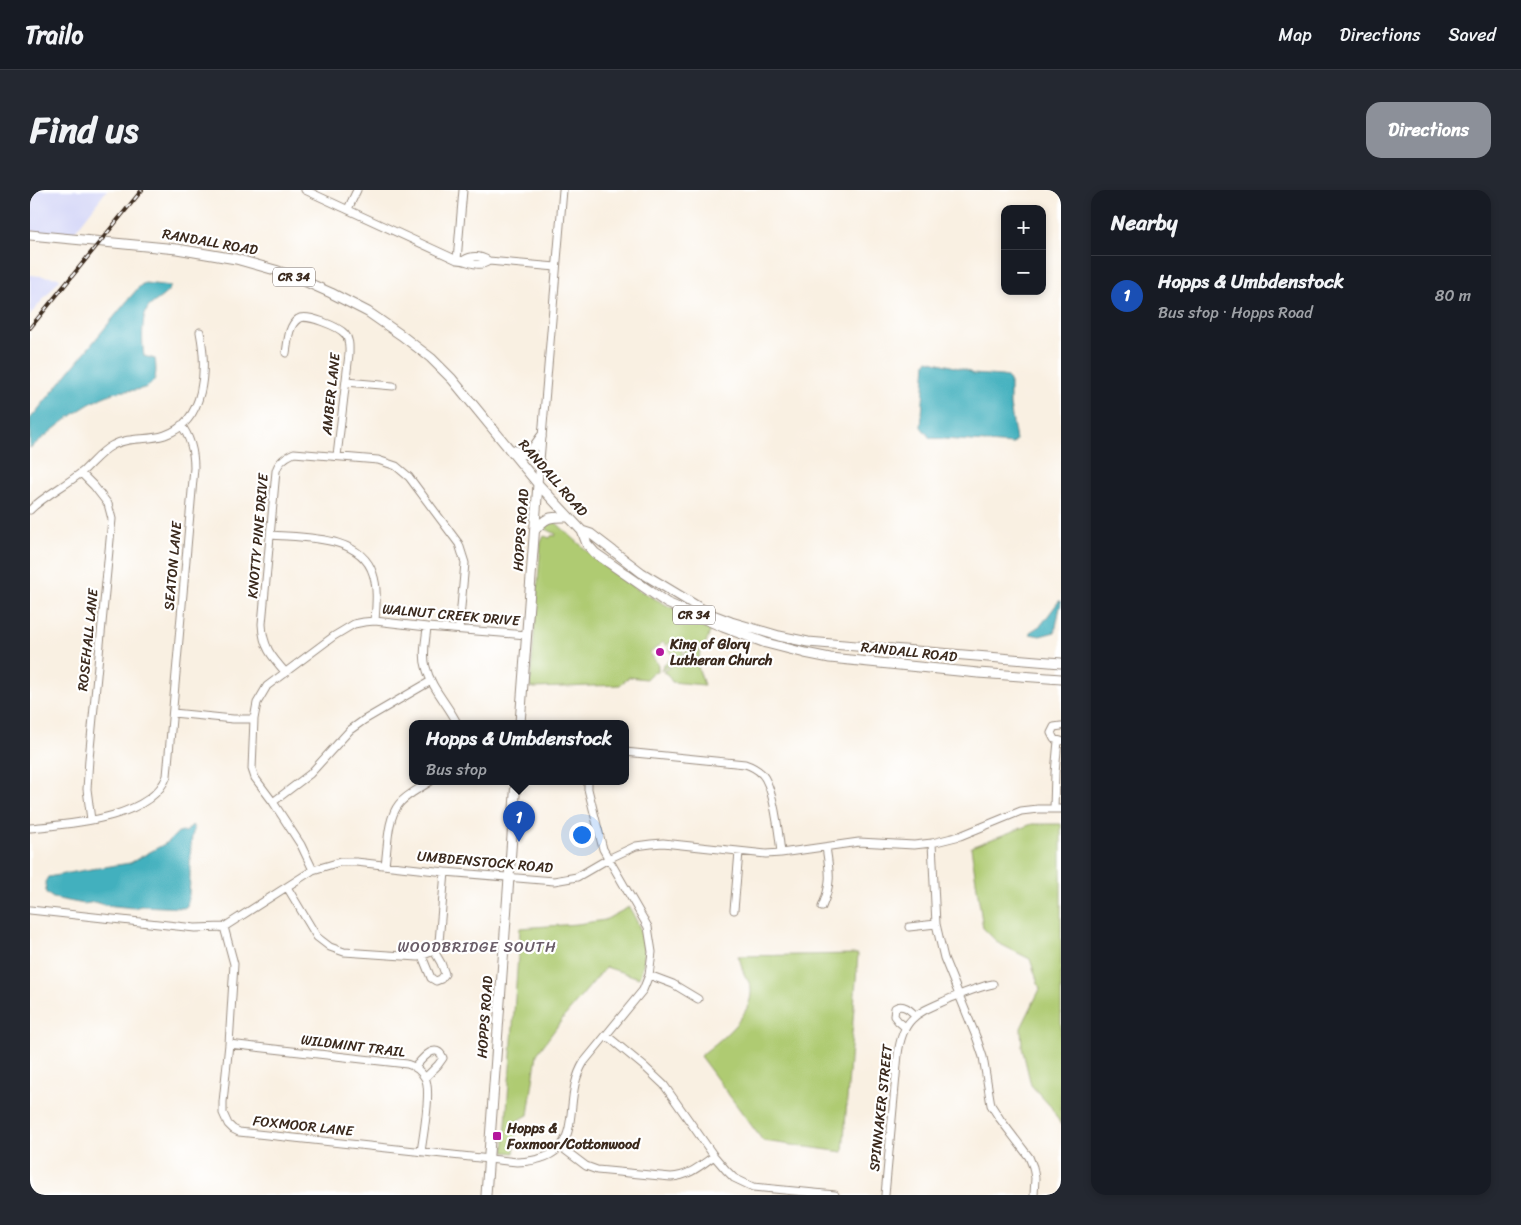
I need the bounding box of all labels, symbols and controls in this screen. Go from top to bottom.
text: Trailo [25,14,83,56]
text: Map [1279,19,1312,51]
text: Directions [1340,19,1421,51]
text: Saved [1449,19,1496,51]
text: Find us [30,99,138,161]
button: Directions [1366,102,1491,158]
text: Nearby [1111,204,1177,242]
map controls [1001,205,1046,295]
button: + [1001,205,1046,250]
street label: RANDALL ROAD [160,221,260,263]
button: − [1001,250,1046,295]
text: Hopps & Umbdenstock [1158,265,1344,298]
road number: CR 34 [273,267,315,286]
text: 1 [1124,281,1130,310]
text: 80 m [1435,281,1471,310]
text: Bus stop · Hopps Road [1158,298,1313,327]
street label: AMBER LANE [314,350,348,437]
street label: RANDALL ROAD [512,433,595,523]
street label: KNOTTY PINE DRIVE [240,471,276,600]
street label: HOPPS ROAD [506,487,536,572]
street label: SEATON LANE [157,519,189,611]
street label: ROSEHALL LANE [70,586,106,692]
street label: WALNUT CREEK DRIVE [381,597,522,634]
road number: CR 34 [673,606,715,624]
place label: King of Glory Lutheran Church [669,632,773,673]
street label: RANDALL ROAD [860,635,959,670]
marker: King of Glory Lutheran Church [654,646,666,658]
popup [409,720,629,785]
text: Hopps & Umbdenstock [426,722,612,755]
text: Bus stop [426,755,487,784]
pin: 1 [503,801,535,842]
your location [569,822,595,848]
street label: UMBDENSTOCK ROAD [416,844,555,880]
district label: WOODBRIDGE SOUTH [397,934,557,960]
street label: HOPPS ROAD [470,974,500,1059]
street label: WILDMINT TRAIL [299,1027,407,1065]
street label: SPINNAKER STREET [862,1042,900,1173]
street label: FOXMOOR LANE [252,1108,356,1144]
place label: Hopps & Foxmoor/Cottonwood [506,1116,641,1157]
marker: Hopps & Foxmoor/Cottonwood [491,1130,503,1142]

